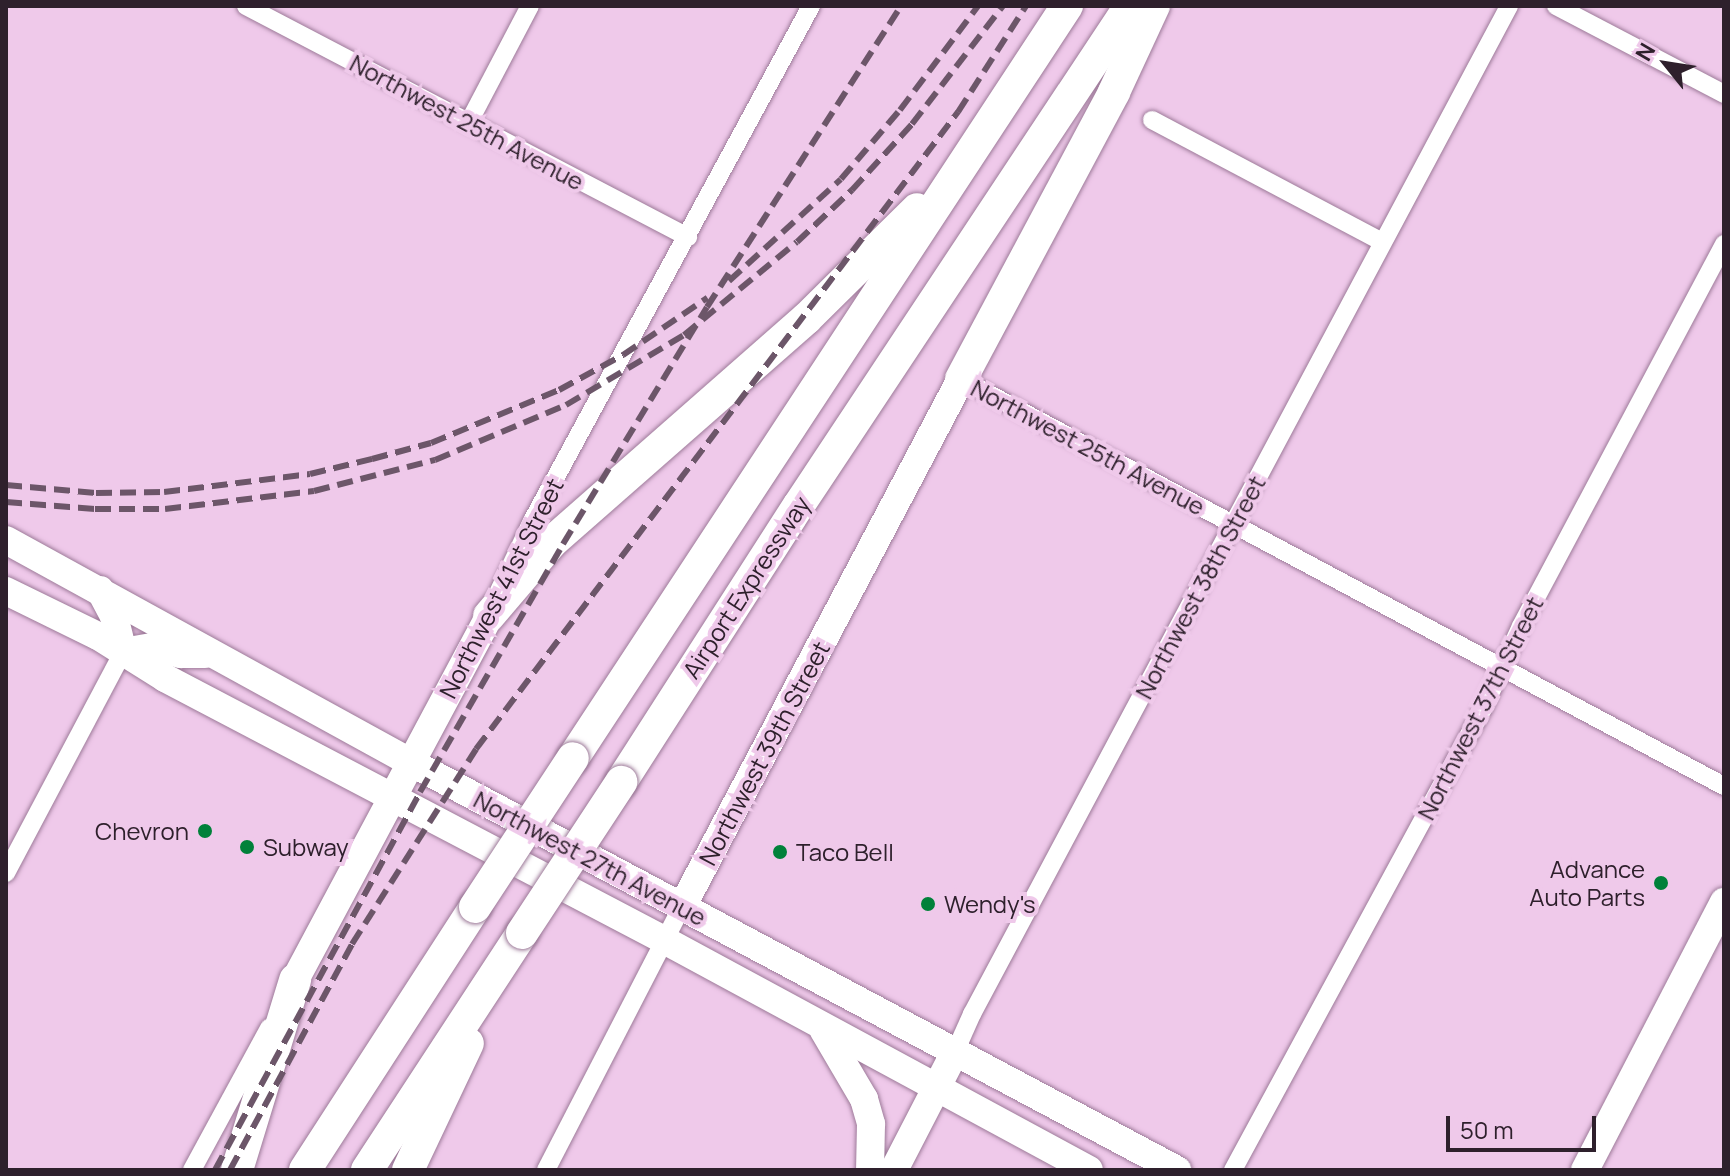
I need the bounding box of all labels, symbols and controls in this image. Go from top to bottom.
north arrow [1626,24,1706,104]
text: N [1628,38,1662,66]
street label: Northwest 25th Avenue [345,48,589,196]
street label: Northwest 25th Avenue [966,373,1210,521]
street label: Northwest 38th Street [1129,471,1271,703]
street label: Northwest 41st Street [433,473,569,703]
street label: Airport Expressway [676,490,816,684]
street label: Northwest 37th Street [1411,592,1549,824]
street label: Northwest 39th Street [693,636,835,870]
street label: Northwest 27th Avenue [469,785,711,931]
place label: Chevron [95,817,189,845]
marker: Chevron [196,822,214,840]
place label: Subway [263,833,349,861]
marker: Subway [238,838,256,856]
place label: Taco Bell [796,838,894,866]
marker: Taco Bell [771,843,789,861]
place label: Advance Auto Parts [1529,855,1645,911]
marker: Advance Auto Parts [1652,874,1670,892]
place label: Wendy's [944,890,1036,918]
marker: Wendy's [919,895,937,913]
scale bar [1450,1100,1600,1150]
text: 50 m [1460,1113,1514,1146]

